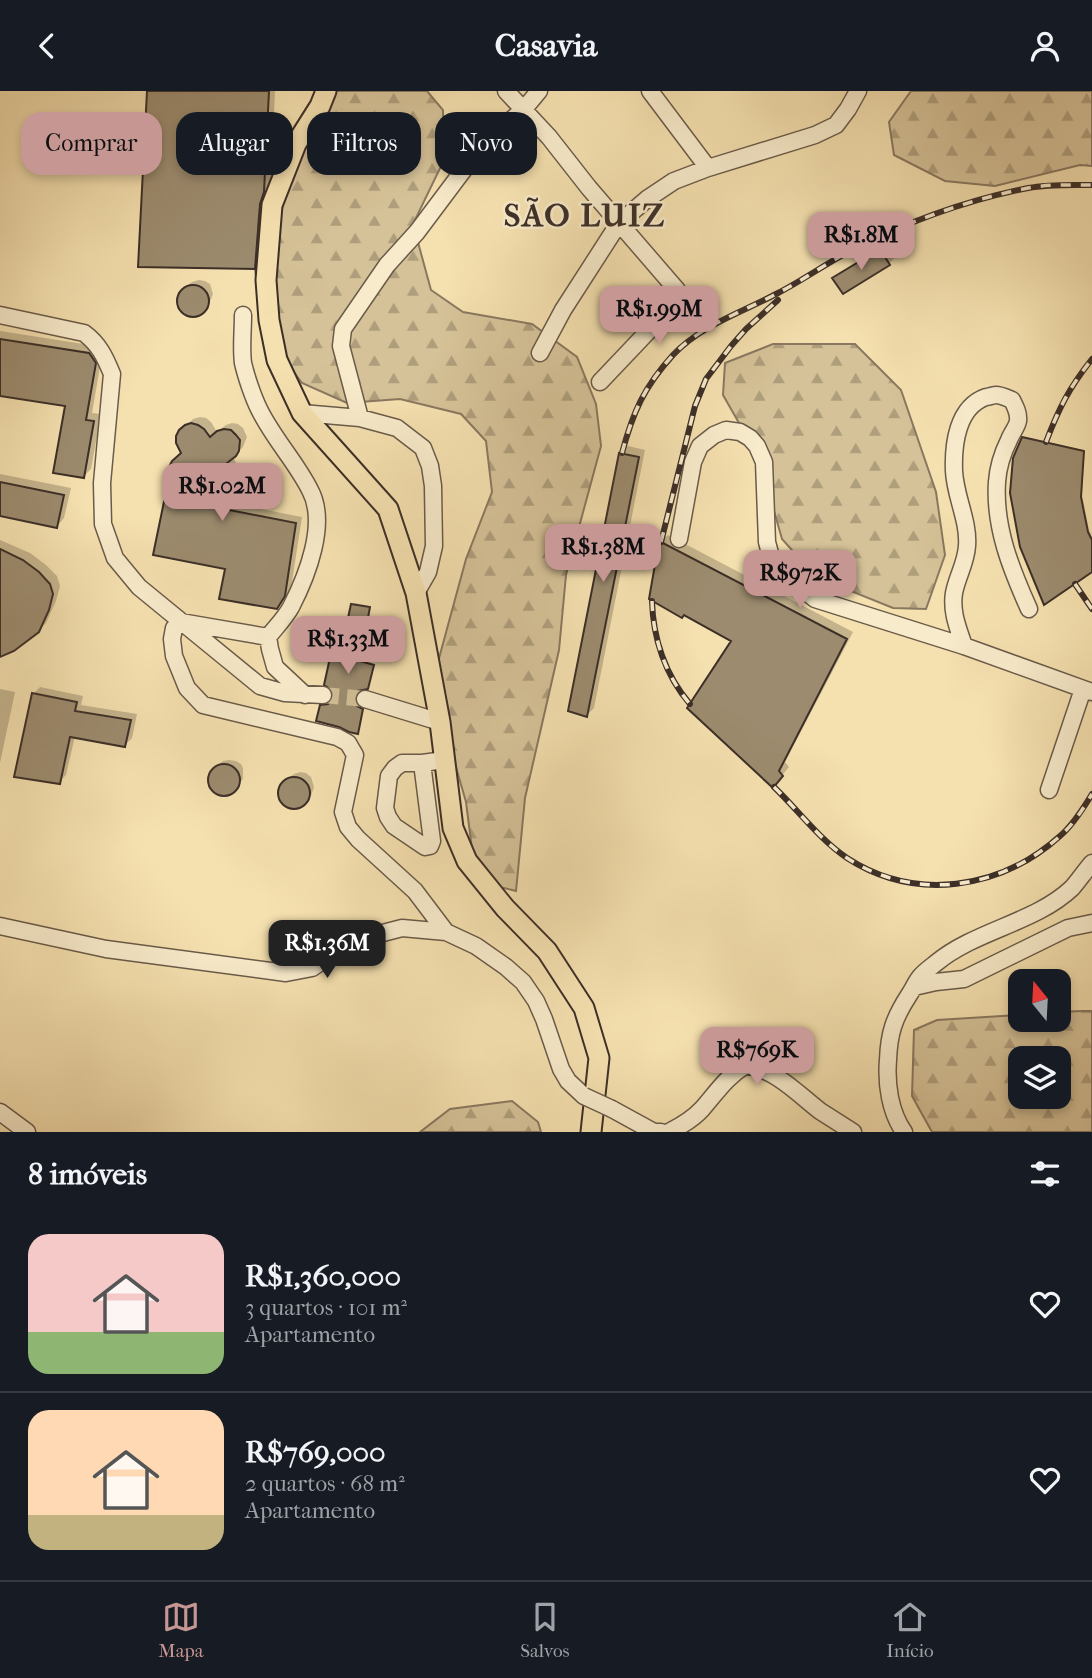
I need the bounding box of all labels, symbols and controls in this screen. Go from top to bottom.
icon: back [28,27,66,65]
text: Casavia [495,27,597,64]
icon: person [1026,27,1064,65]
chip: Comprar [21,112,162,175]
chip: Alugar [176,112,293,175]
chip: Filtros [307,112,421,175]
chip: Novo [435,112,537,175]
district label: SÃO LUIZ [504,197,666,234]
pin: R$1.8M [804,213,918,272]
text: R$1.8M [824,221,898,248]
pin: R$1.99M [594,287,724,346]
text: R$1.99M [616,295,702,322]
pin: R$1.02M [157,463,287,523]
text: R$1.02M [178,472,266,499]
pin: R$1.38M [538,525,668,584]
text: R$1.38M [561,533,645,560]
pin: R$972K [743,551,857,610]
text: R$972K [760,559,840,586]
pin: R$1.33M [283,617,413,676]
text: R$1.33M [307,625,389,652]
pin: R$1.36M [262,921,392,980]
text: R$1.36M [285,929,369,956]
north arrow [1008,969,1071,1033]
map controls [1008,969,1071,1109]
pin: R$769K [700,1027,814,1087]
text: R$769K [716,1036,798,1063]
button: layers [1008,1046,1071,1109]
icon: filters [1026,1155,1064,1193]
text: 8 imóveis [28,1157,147,1192]
text: R$1,360,000 [245,1259,401,1294]
icon: home [84,1262,168,1346]
icon: heart [1026,1285,1064,1323]
text: 3 quartos · 101 m² [245,1294,407,1321]
text: Apartamento [245,1321,375,1348]
text: R$769,000 [245,1435,386,1470]
icon: home [84,1438,168,1522]
icon: heart [1026,1461,1064,1499]
text: 2 quartos · 68 m² [245,1470,405,1497]
text: Apartamento [245,1497,375,1524]
tab: Mapa [158,1598,204,1662]
tab: Salvos [520,1598,570,1662]
tab: Início [886,1598,934,1662]

